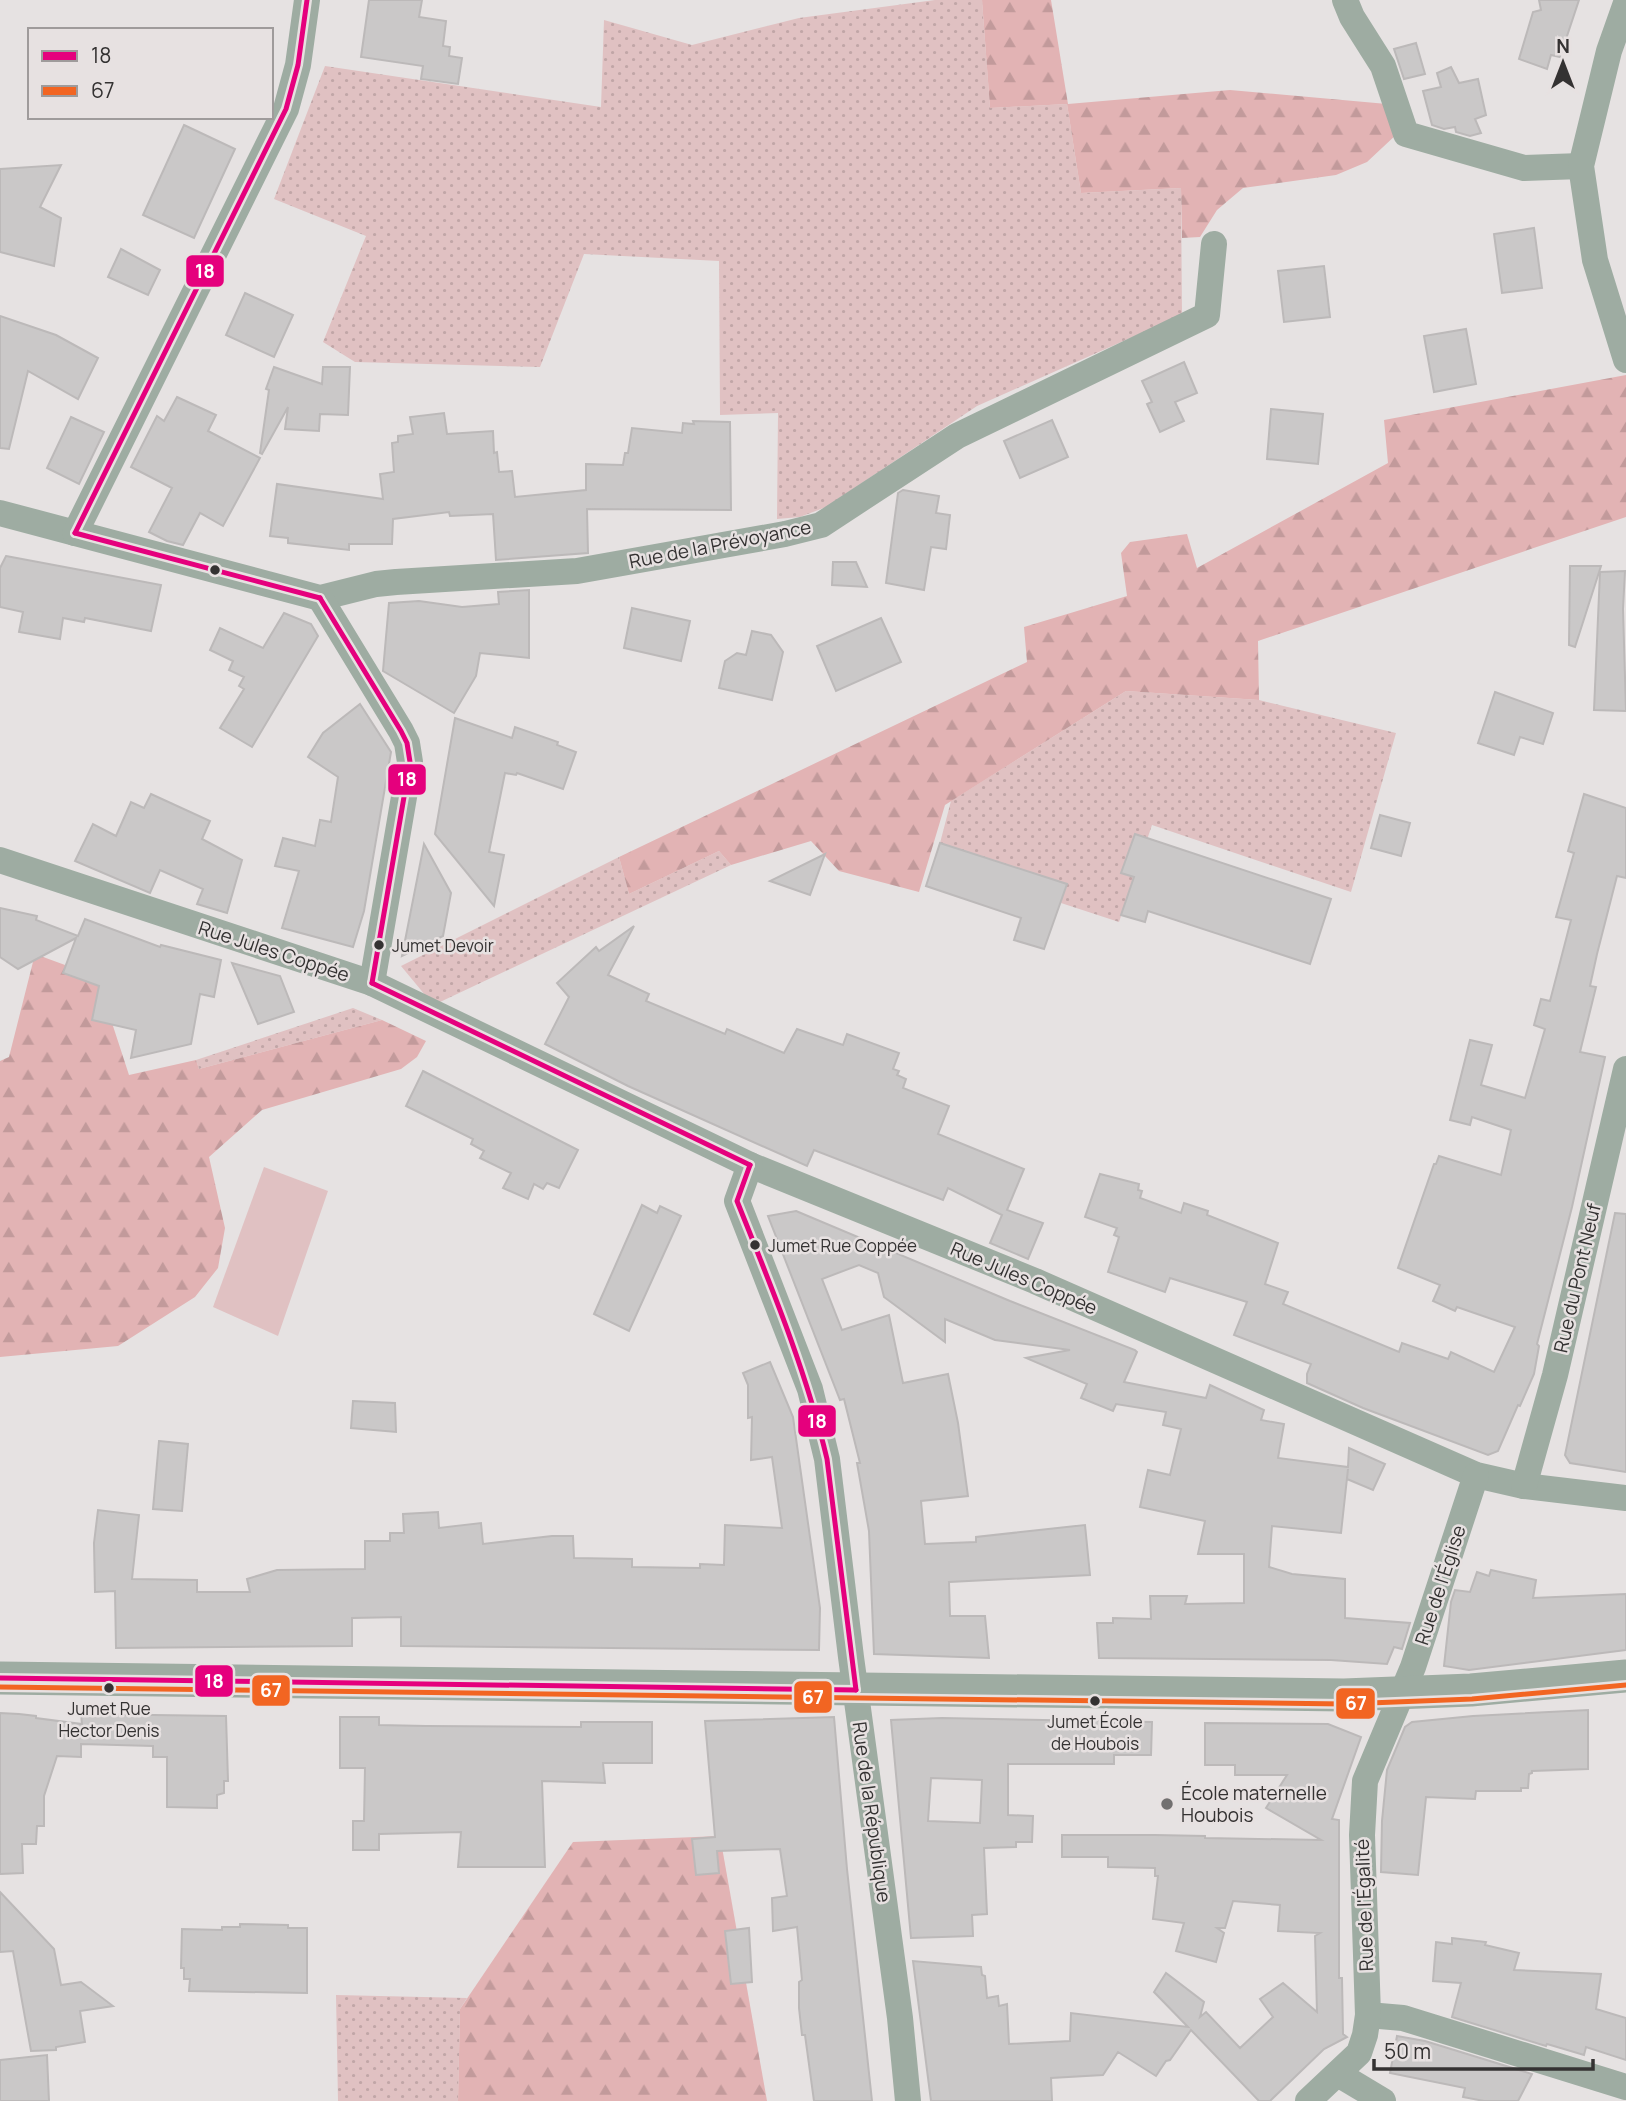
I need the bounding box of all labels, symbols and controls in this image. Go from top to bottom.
legend [28,28,273,119]
north arrow [1528,28,1598,98]
text: N [1556,33,1570,59]
text: 18 [91,41,111,69]
text: 67 [91,76,115,104]
line badge: 18 [185,254,225,288]
text: 18 [195,258,215,284]
street label: Rue de la Prévoyance [627,514,813,574]
unlabelled marker [208,563,222,577]
line badge: 18 [387,763,427,796]
text: 18 [397,766,417,792]
street label: Rue Jules Coppée [195,914,353,988]
place label: Jumet Devoir [392,934,494,957]
marker: Jumet Devoir [372,938,386,952]
street label: Rue du Pont Neuf [1547,1201,1607,1355]
place label: Jumet Rue Coppée [768,1234,917,1257]
street label: Rue Jules Coppée [947,1235,1101,1321]
marker: Jumet Rue Coppée [748,1238,762,1252]
line badge: 18 [797,1404,837,1438]
text: 18 [807,1408,827,1434]
street label: Rue de l'Église [1408,1522,1472,1648]
line badge: 18 [194,1664,234,1698]
text: 18 [204,1668,224,1694]
line badge: 67 [251,1674,291,1707]
text: 67 [260,1677,282,1703]
line badge: 67 [793,1680,833,1714]
marker: Jumet Rue Hector Denis [102,1681,116,1695]
text: 67 [802,1684,824,1710]
line badge: 67 [1335,1687,1376,1720]
text: 67 [1345,1690,1367,1716]
marker: Jumet École de Houbois [1088,1694,1102,1708]
place label: Jumet Rue Hector Denis [58,1697,160,1742]
place label: Jumet École de Houbois [1047,1710,1143,1755]
street label: Rue de la République [846,1720,898,1904]
place label: École maternelle Houbois [1181,1780,1327,1828]
marker: École maternelle Houbois [1159,1796,1175,1812]
street label: Rue de l'Égalité [1349,1838,1379,1972]
scale bar [1374,2028,1593,2072]
text: 50 m [1384,2037,1431,2065]

